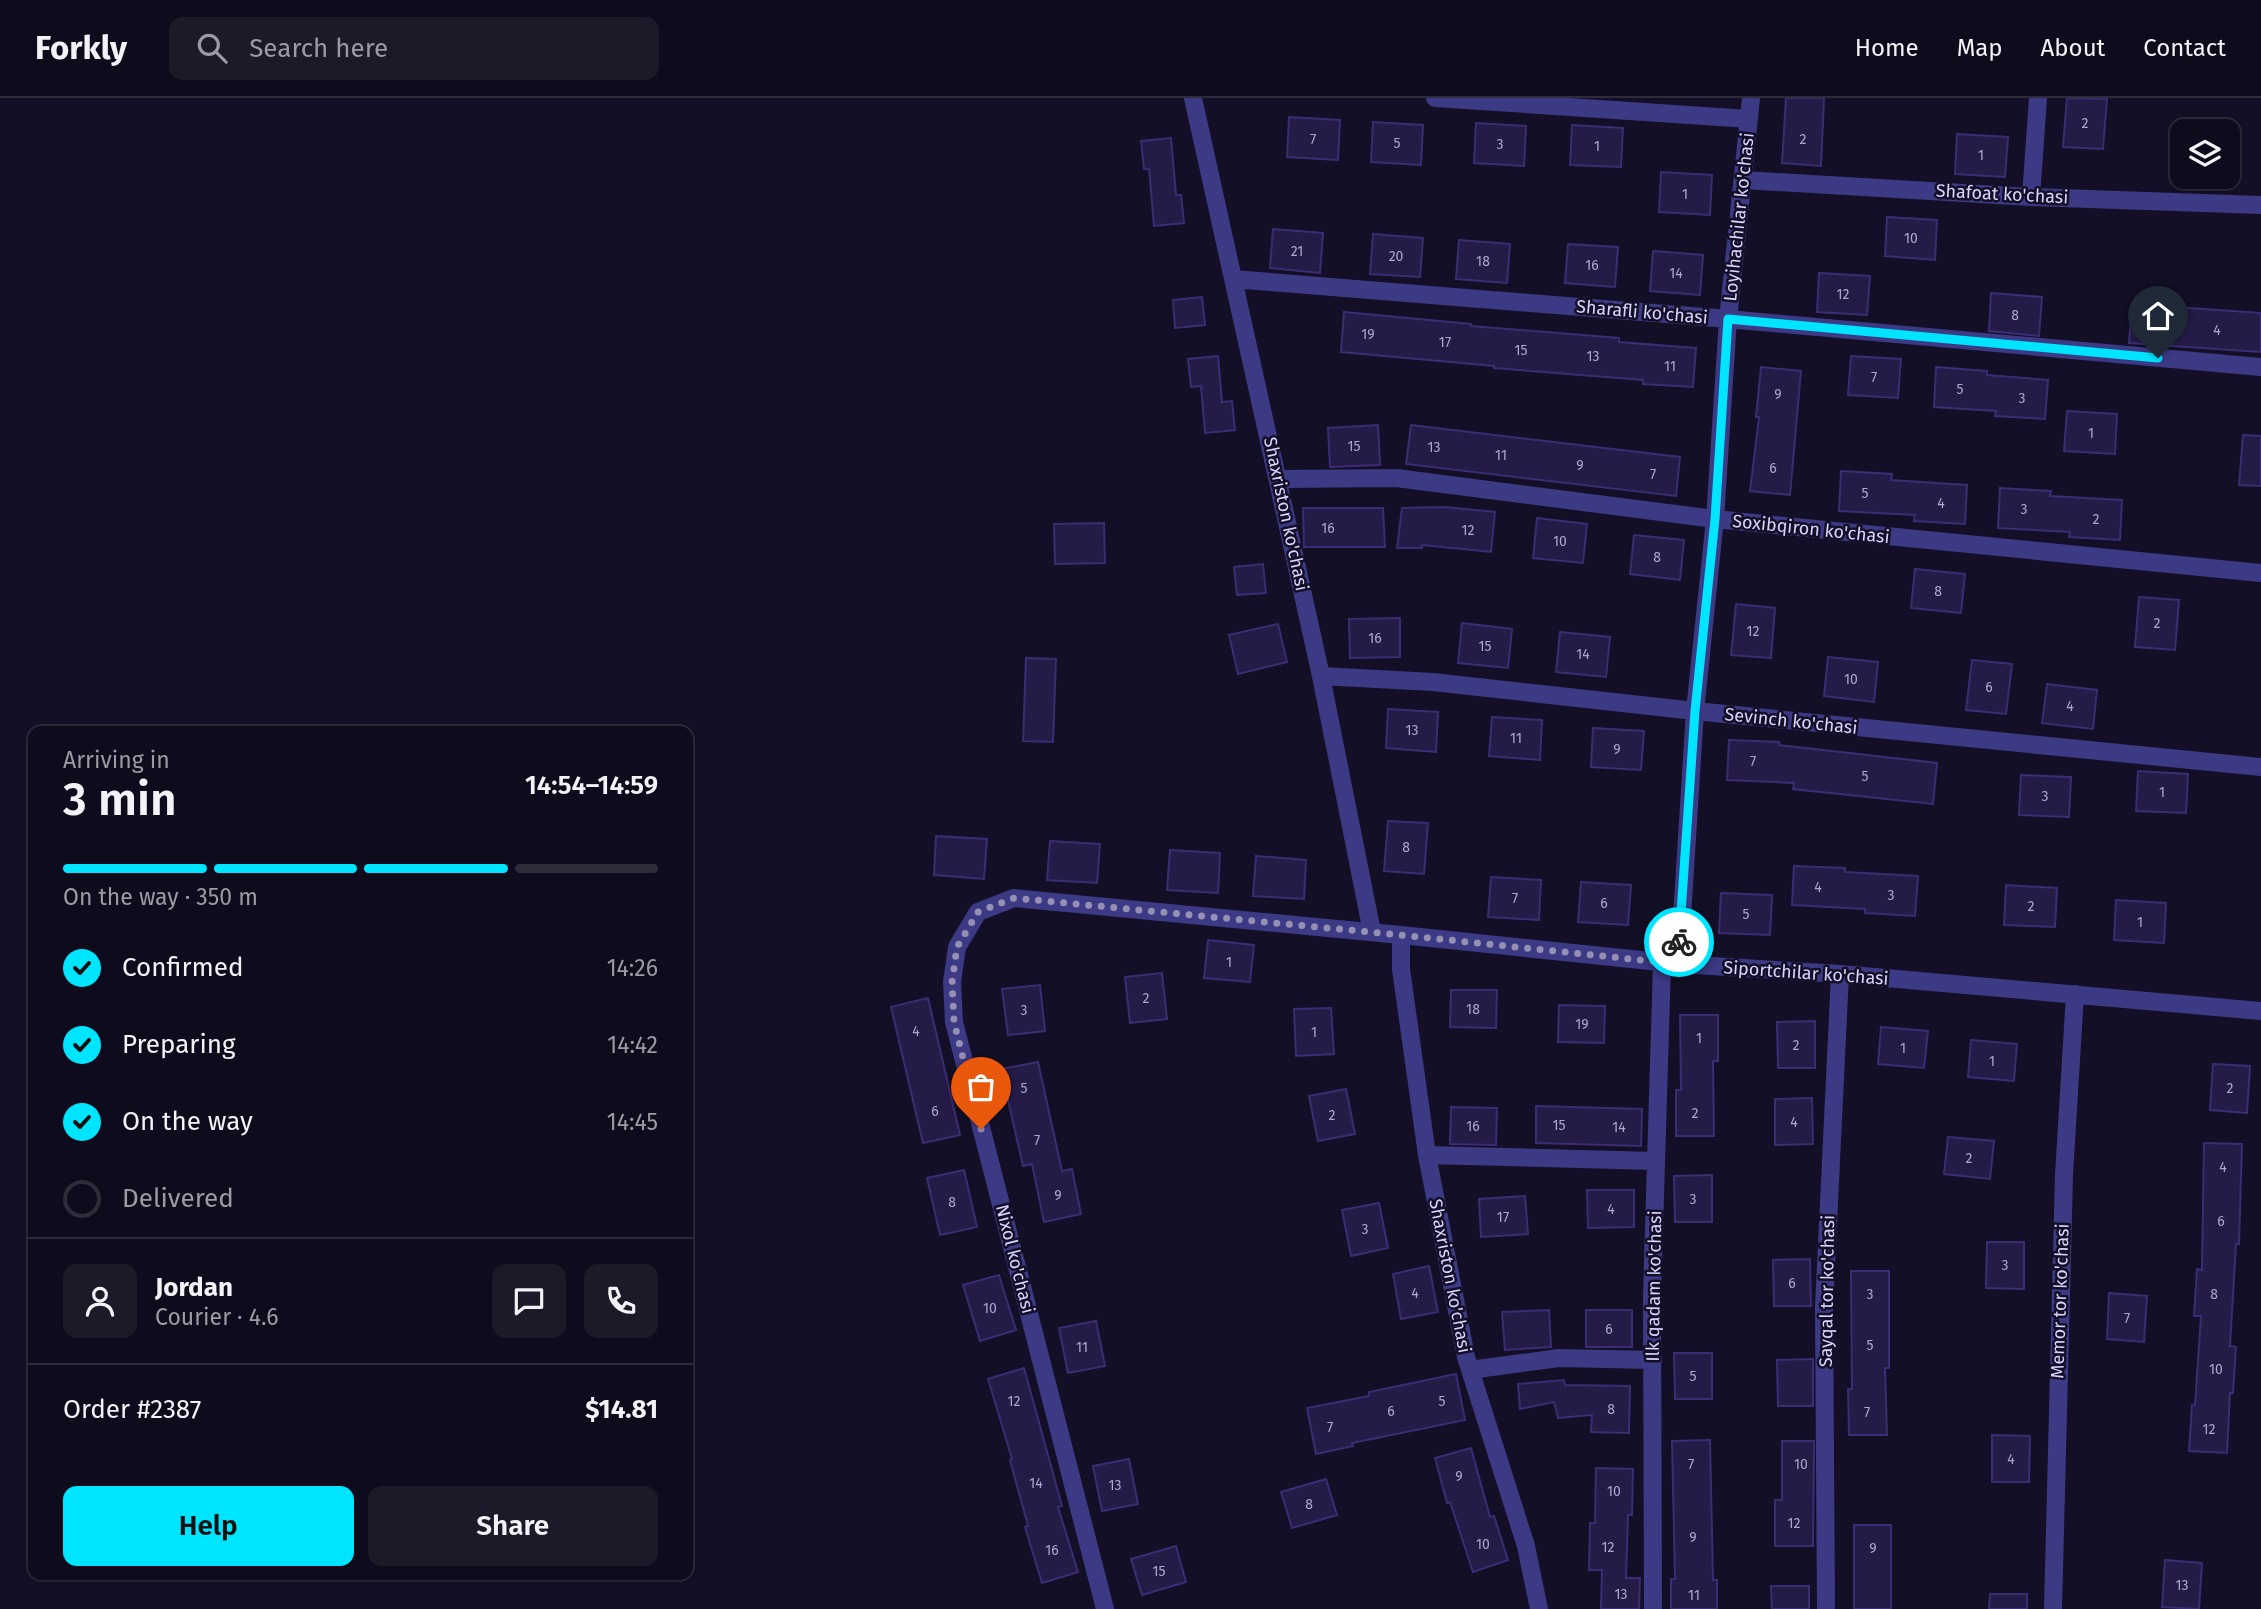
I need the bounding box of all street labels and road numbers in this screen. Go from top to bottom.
street label: Loyihachilar ko'chasi [1719,132,1759,302]
street label: Shafoat ko'chasi [1935,180,2069,208]
street label: Sharafli ko'chasi [1575,295,1709,329]
street label: Shaxriston ko'chasi [1259,435,1313,593]
street label: Soxibqiron ko'chasi [1731,510,1891,548]
street label: Sevinch ko'chasi [1724,703,1858,739]
street label: Siportchilar ko'chasi [1723,956,1889,990]
street label: Shaxriston ko'chasi [1424,1197,1476,1355]
street label: Nixol ko'chasi [991,1202,1039,1316]
street label: Ilk qadam ko'chasi [1642,1210,1666,1362]
street label: Sayqal tor ko'chasi [1815,1215,1839,1367]
street label: Memor tor ko'chasi [2046,1223,2074,1379]

